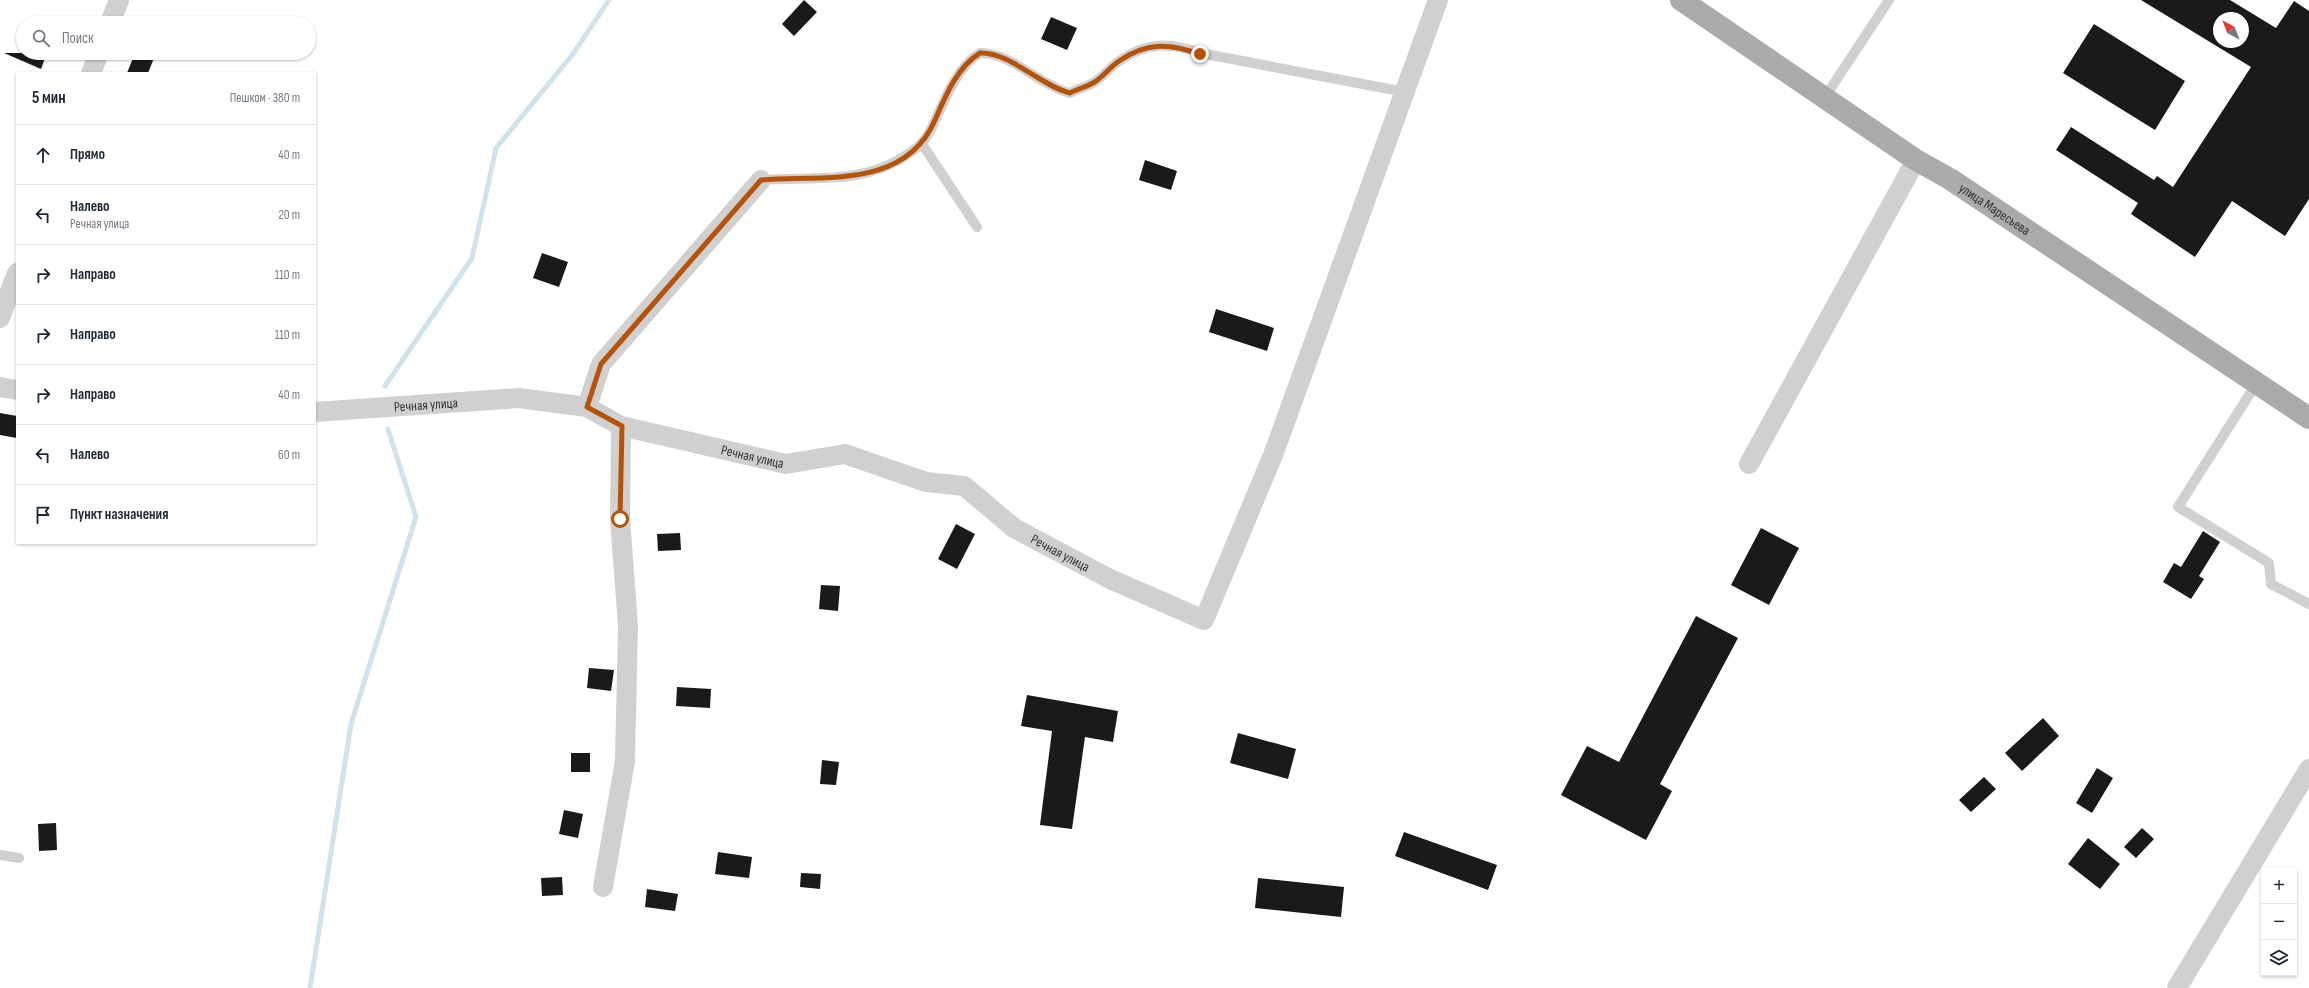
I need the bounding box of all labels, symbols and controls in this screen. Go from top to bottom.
north arrow [2213,12,2249,48]
search box [16,16,316,60]
icon: search [30,27,52,49]
text: Поиск [62,29,94,48]
route end [1191,45,1209,63]
text: 5 мин [32,88,66,108]
text: Пешком · 380 m [230,90,300,106]
icon: ahead [32,144,54,166]
text: Прямо [70,145,105,164]
text: 40 m [278,147,300,163]
street label: улица Маресьева [1956,179,2033,239]
text: Налево [70,197,110,216]
icon: left [32,204,54,226]
text: 20 m [278,207,300,223]
text: Речная улица [70,216,129,232]
icon: right [32,264,54,286]
text: Направо [70,265,116,284]
text: 110 m [275,267,300,283]
icon: right [32,324,54,346]
text: Направо [70,325,116,344]
text: 110 m [275,327,300,343]
icon: right [32,384,54,406]
text: Направо [70,385,116,404]
text: 40 m [278,387,300,403]
street label: Речная улица [393,394,458,416]
street label: Речная улица [719,441,786,472]
icon: left [32,444,54,466]
text: Налево [70,445,110,464]
text: 60 m [278,447,300,463]
icon: arrive [32,504,54,526]
text: Пункт назначения [70,505,168,524]
route start [611,510,629,528]
street label: Речная улица [1028,531,1092,576]
map controls [2261,868,2297,976]
button: + [2261,868,2297,904]
button: − [2261,904,2297,940]
button: layers [2261,940,2297,976]

